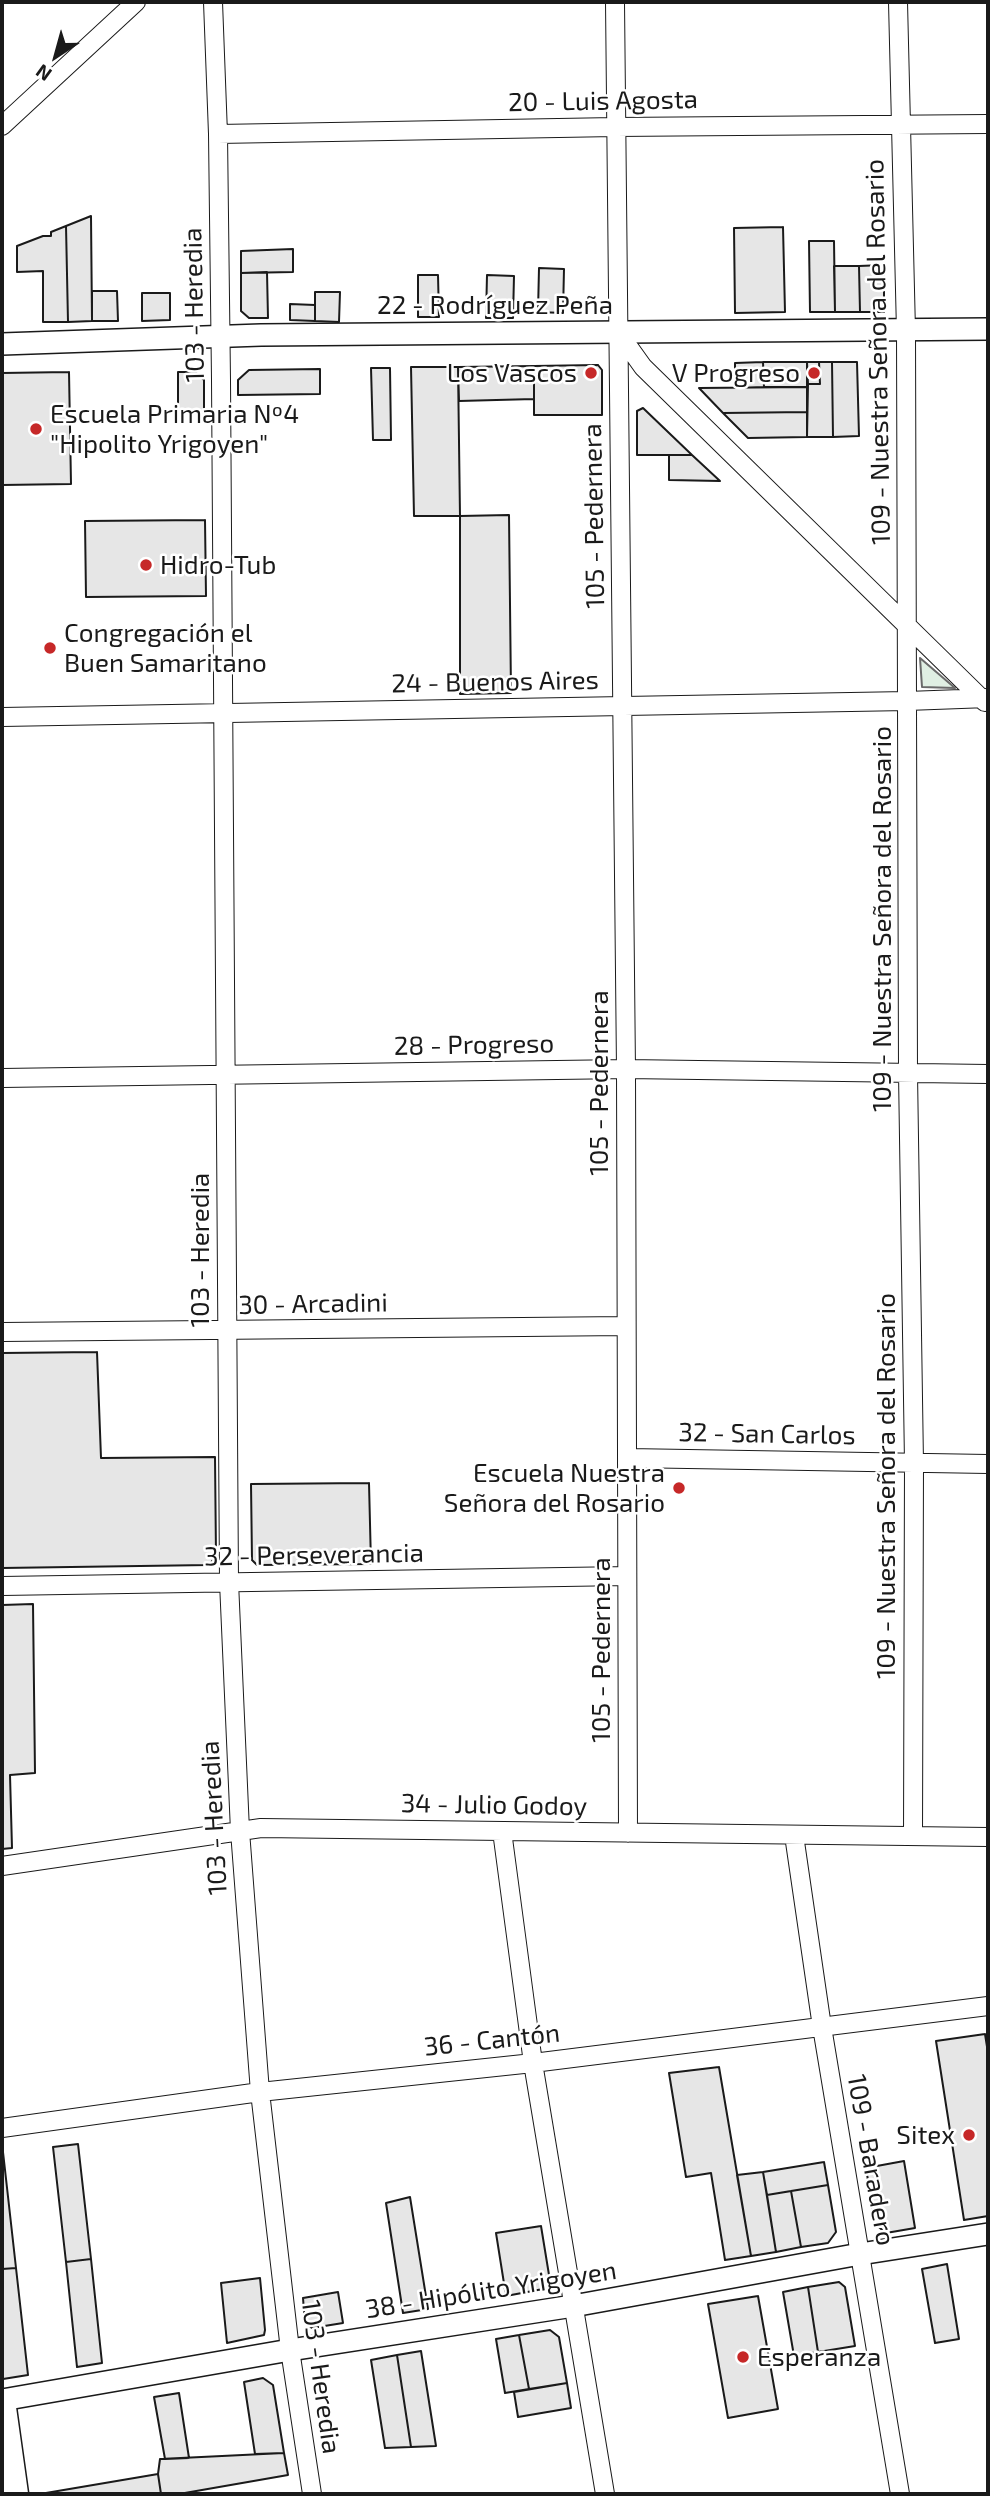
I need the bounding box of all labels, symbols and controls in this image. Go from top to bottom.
north arrow [21,21,91,91]
text: N [31,60,56,87]
street label: 20 - Luis Agosta [508,84,698,118]
street label: 109 - Nuestra Señora del Rosario [859,159,897,545]
street label: 103 - Heredia [177,227,211,383]
street label: 22 - Rodríguez Peña [377,289,613,321]
place label: Los Vascos [447,357,577,389]
place label: V Progreso [672,357,800,389]
marker: Los Vascos [583,365,599,381]
marker: V Progreso [806,365,822,381]
place label: Escuela Primaria Nº4 "Hipolito Yrigoyen" [50,398,299,460]
marker: Escuela Primaria Nº4 "Hipolito Yrigoyen" [28,421,44,437]
street label: 105 - Pedernera [577,423,611,609]
place label: Hidro-Tub [160,549,276,581]
marker: Hidro-Tub [138,557,154,573]
place label: Congregación el Buen Samaritano [64,617,267,678]
marker: Congregación el Buen Samaritano [42,640,58,656]
street label: 24 - Buenos Aires [391,665,599,699]
street label: 109 - Nuestra Señora del Rosario [866,726,898,1112]
street label: 105 - Pedernera [583,990,615,1176]
street label: 28 - Progreso [394,1028,554,1062]
street label: 103 - Heredia [184,1173,216,1327]
street label: 30 - Arcadini [238,1287,388,1321]
street label: 109 - Nuestra Señora del Rosario [870,1293,902,1679]
street label: 32 - San Carlos [678,1417,856,1451]
place label: Escuela Nuestra Señora del Rosario [444,1457,665,1518]
marker: Escuela Nuestra Señora del Rosario [671,1480,687,1496]
street label: 32 - Perseverancia [204,1537,424,1573]
street label: 105 - Pedernera [585,1557,617,1743]
street label: 103 - Heredia [194,1740,234,1896]
street label: 34 - Julio Godoy [401,1788,587,1822]
street label: 36 - Cantón [422,2017,562,2063]
street label: 109 - Baradero [841,2072,901,2248]
place label: Sitex [896,2119,955,2151]
marker: Sitex [961,2127,977,2143]
street label: 38 - Hipólito Yrigoyen [363,2255,619,2325]
street label: 103 - Heredia [295,2298,347,2456]
place label: Esperanza [757,2341,881,2373]
marker: Esperanza [735,2349,751,2365]

